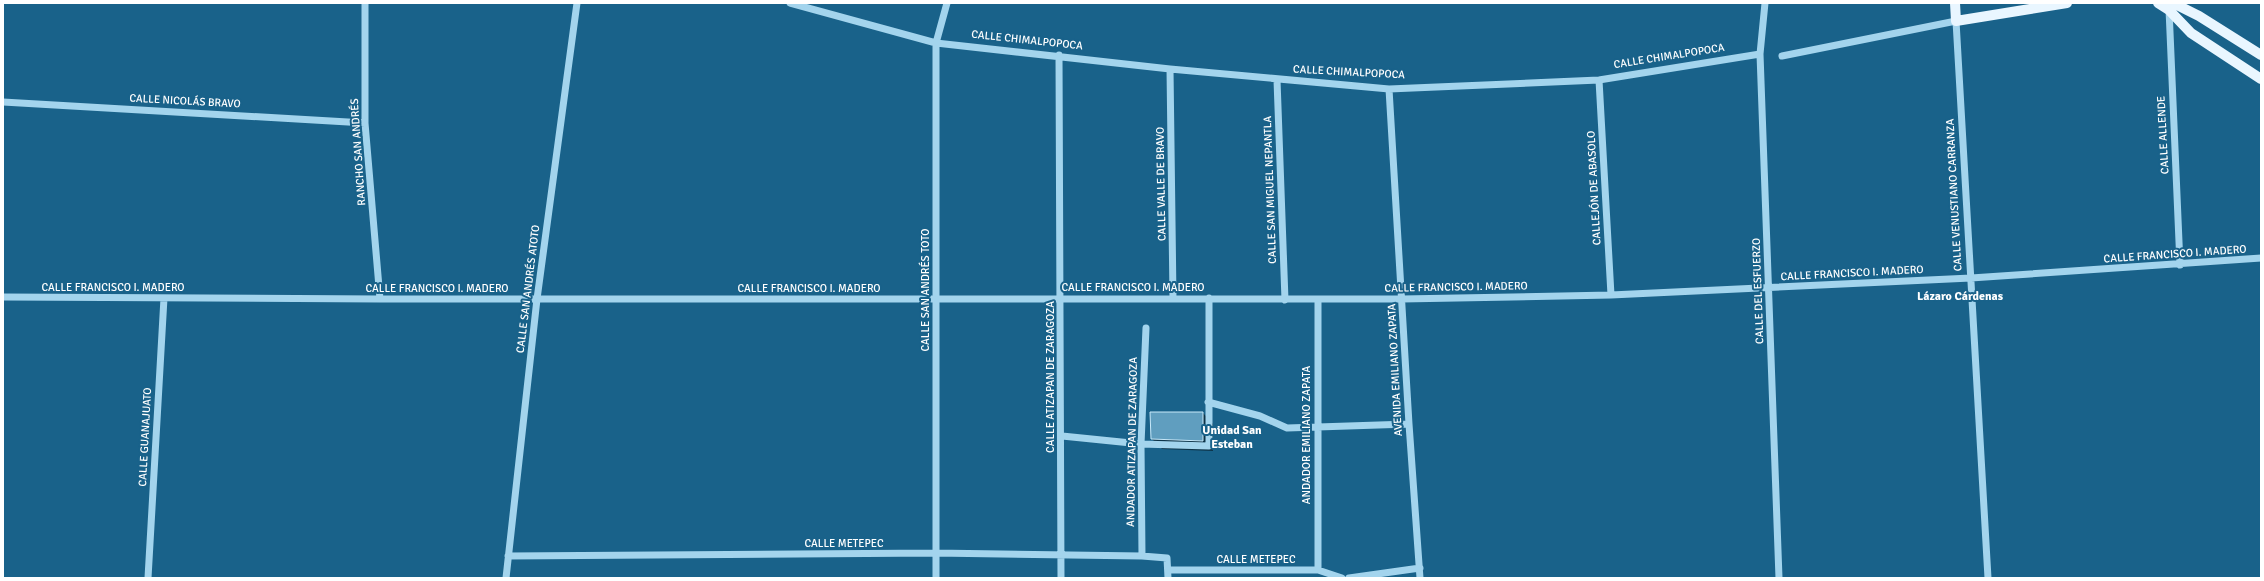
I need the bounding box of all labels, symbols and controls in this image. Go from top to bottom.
street label: CALLE CHIMALPOPOCA [971,28,1084,52]
street label: CALLE CHIMALPOPOCA [1613,41,1726,71]
street label: CALLE CHIMALPOPOCA [1293,63,1406,81]
street label: CALLE NICOLÁS BRAVO [129,91,241,110]
street label: CALLE ALLENDE [2154,96,2172,174]
street label: RANCHO SAN ANDRÉS [347,98,368,206]
street label: CALLE SAN MIGUEL NEPANTLA [1261,116,1279,264]
street label: CALLE VENUSTIANO CARRANZA [1944,118,1964,272]
street label: CALLE VALLE DE BRAVO [1154,127,1168,241]
street label: CALLEJÓN DE ABASOLO [1584,130,1603,246]
street label: CALLE SAN ANDRÉS ATOTO [513,224,542,354]
street label: CALLE SAN ANDRÉS TOTO [918,228,932,352]
street label: CALLE DEL ESFUERZO [1750,238,1766,344]
street label: CALLE FRANCISCO I. MADERO [2103,243,2247,265]
street label: CALLE FRANCISCO I. MADERO [1780,263,1924,283]
street label: CALLE FRANCISCO I. MADERO [1384,279,1528,295]
street label: CALLE FRANCISCO I. MADERO [41,281,185,294]
street label: CALLE FRANCISCO I. MADERO [1061,281,1205,294]
street label: CALLE FRANCISCO I. MADERO [365,282,509,295]
street label: CALLE FRANCISCO I. MADERO [737,282,881,295]
district label: Lázaro Cárdenas [1917,289,2004,304]
street label: CALLE ATIZAPAN DE ZARAGOZA [1044,301,1057,453]
street label: AVENIDA EMILIANO ZAPATA [1385,303,1405,437]
street label: ANDADOR ATIZAPAN DE ZARAGOZA [1124,357,1140,527]
street label: ANDADOR EMILIANO ZAPATA [1300,366,1313,504]
street label: CALLE GUANAJUATO [136,387,154,487]
district label: Unidad San Esteban [1202,423,1262,452]
street label: CALLE METEPEC [804,537,884,550]
street label: CALLE METEPEC [1216,553,1296,566]

